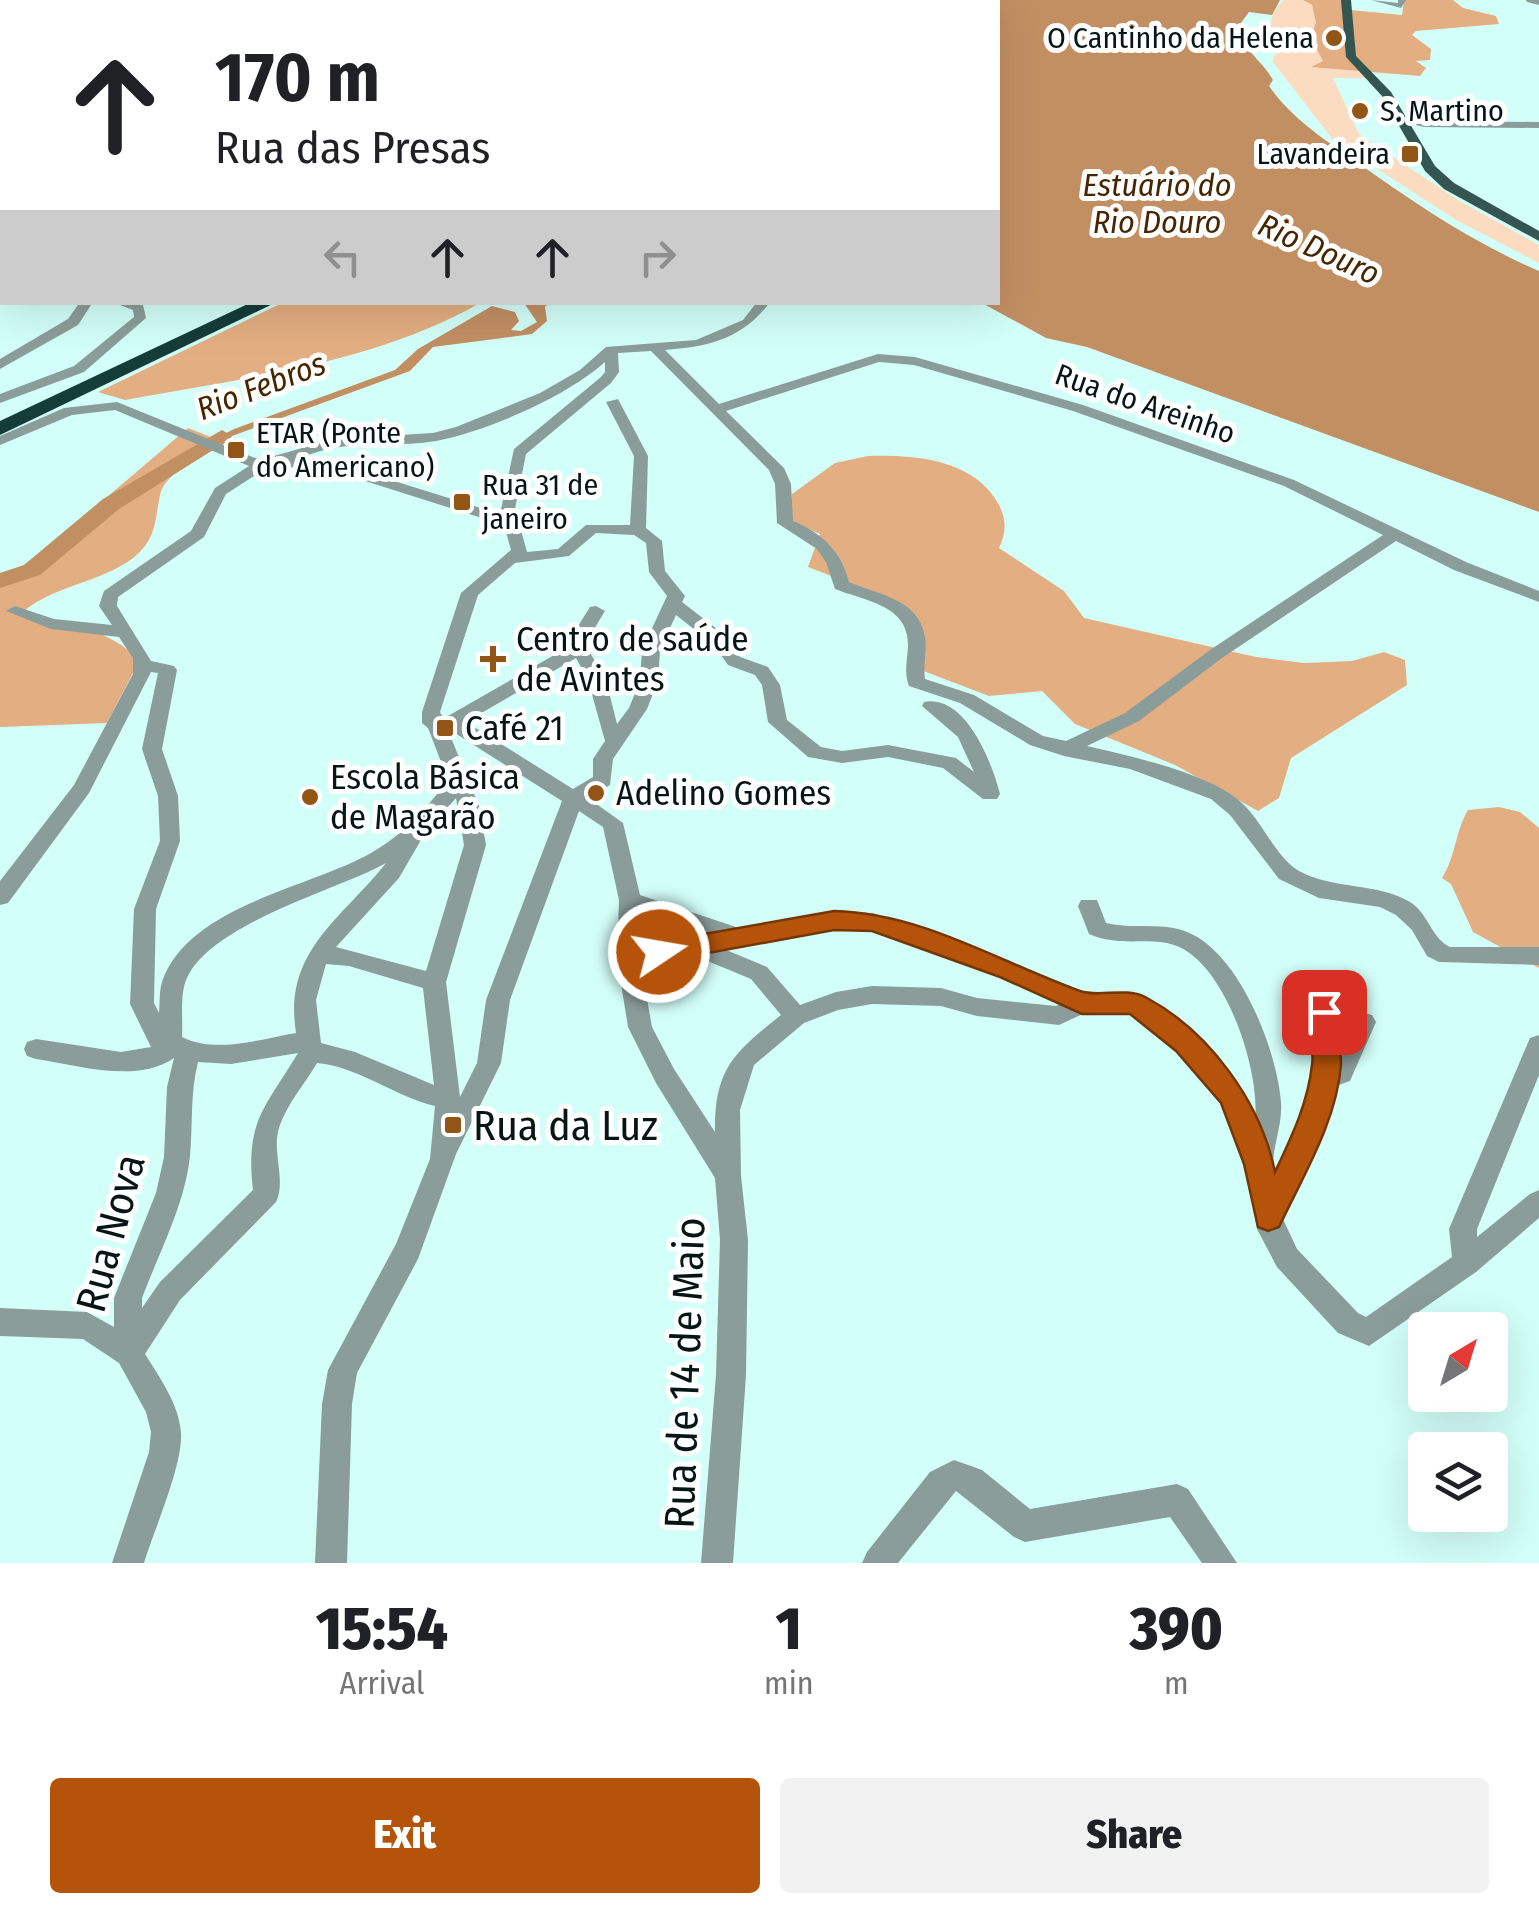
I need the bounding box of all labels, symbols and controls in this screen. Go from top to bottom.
place label: O Cantinho da Helena [1047,20,1314,56]
marker: O Cantinho da Helena [1323,27,1345,49]
text: 170 m [215,36,380,120]
icon: ahead [50,40,180,170]
place label: S. Martino [1380,93,1504,129]
marker: S. Martino [1349,100,1371,122]
text: Rua das Presas [215,121,491,175]
place label: Lavandeira [1257,136,1390,172]
marker: Lavandeira [1399,143,1421,165]
water label: Estuário do Rio Douro [1082,166,1232,241]
water label: Rio Douro [1253,205,1385,293]
icon: left [315,230,370,285]
icon: ahead [420,230,475,285]
icon: ahead [525,230,580,285]
icon: right [630,230,685,285]
water label: Rio Febros [191,344,331,428]
street label: Rua do Areinho [1050,356,1240,452]
place label: ETAR (Ponte do Americano) [256,415,434,485]
marker: ETAR (Ponte do Americano) [225,439,247,461]
place label: Rua 31 de janeiro [481,467,598,537]
marker: Rua 31 de janeiro [451,491,473,513]
place label: Centro de saúde de Avintes [516,618,749,700]
marker: Centro de saúde de Avintes [480,646,506,672]
place label: Café 21 [465,707,564,749]
marker: Café 21 [434,717,456,739]
place label: Escola Básica de Magarão [330,756,520,838]
place label: Adelino Gomes [616,772,831,814]
marker: Adelino Gomes [585,782,607,804]
marker: Escola Básica de Magarão [299,786,321,808]
position arrow [607,900,711,1004]
pin [1282,970,1367,1055]
icon: arrive [1297,985,1352,1040]
place label: Rua da Luz [473,1101,658,1151]
marker: Rua da Luz [442,1114,464,1136]
street label: Rua Nova [66,1149,156,1318]
street label: Rua de 14 de Maio [655,1217,715,1529]
north arrow [1408,1312,1508,1412]
map controls [1408,1312,1508,1532]
button: layers [1408,1432,1508,1532]
text: 15:54 [316,1593,448,1665]
text: 1 [776,1593,802,1665]
text: 390 [1130,1593,1223,1665]
text: Arrival [340,1664,424,1702]
text: min [764,1664,814,1702]
text: m [1164,1664,1189,1702]
button: Exit [50,1778,760,1893]
button: Share [780,1778,1489,1893]

